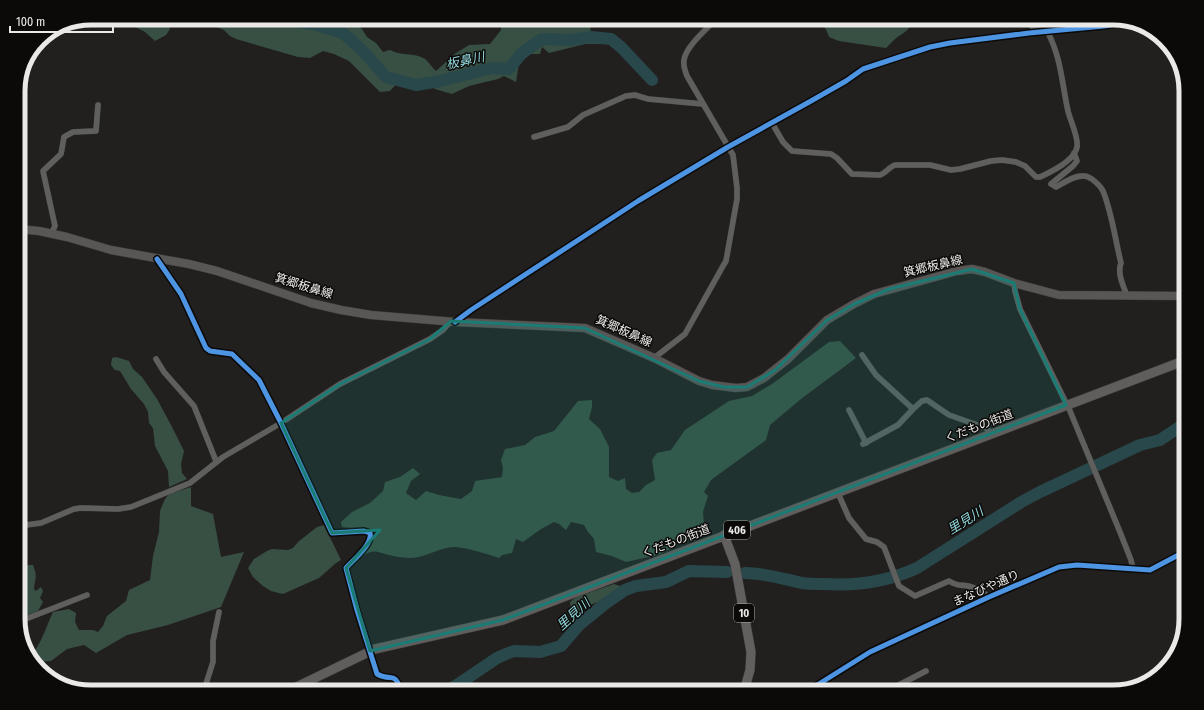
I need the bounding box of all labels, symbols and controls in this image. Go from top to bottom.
scale bar [10,8,113,34]
text: 100 m [16,15,45,29]
water label: 板鼻川 [444,49,488,72]
street label: 箕郷板鼻線 [902,252,964,280]
street label: 箕郷板鼻線 [273,271,335,301]
street label: 箕郷板鼻線 [594,312,654,350]
street label: くだもの街道 [943,407,1015,445]
water label: 里見川 [945,503,987,537]
road number: 406 [724,521,750,539]
street label: くだもの街道 [640,522,712,560]
street label: まなびや通り [950,567,1022,609]
water label: 里見川 [554,594,594,633]
road number: 10 [734,604,754,622]

